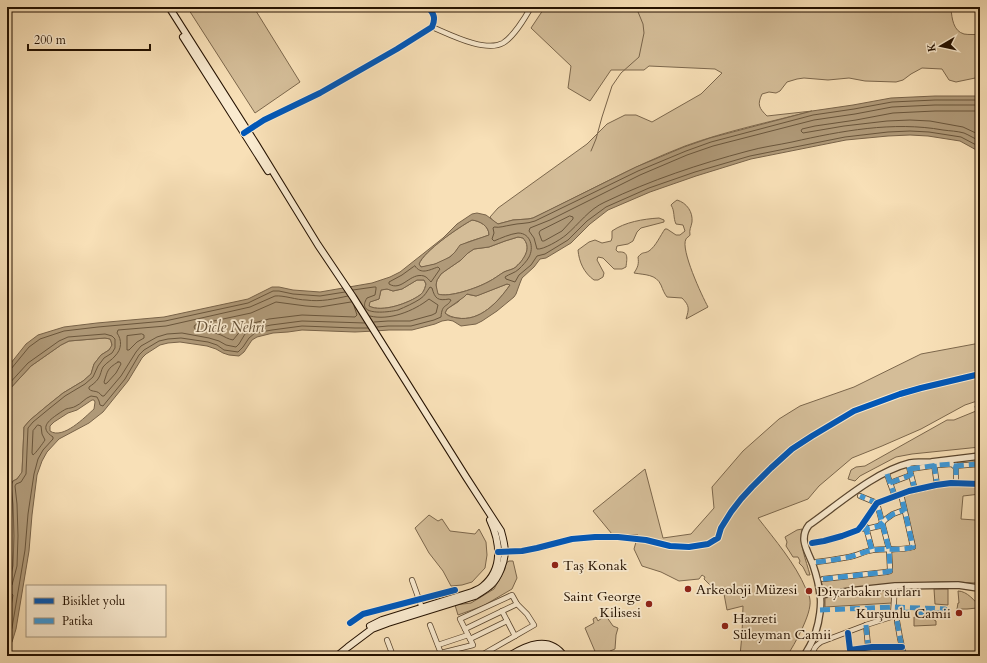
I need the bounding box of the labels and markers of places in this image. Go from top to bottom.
place label: Taş Konak [563,556,628,575]
marker: Taş Konak [550,560,560,570]
place label: Arkeoloji Müzesi [696,580,797,599]
place label: Diyarbakır surları [817,582,921,601]
marker: Arkeoloji Müzesi [683,584,693,594]
marker: Diyarbakır surları [804,586,814,596]
place label: Saint George Kilisesi [564,587,641,622]
marker: Saint George Kilisesi [644,599,654,609]
place label: Kurşunlu Camii [856,604,951,623]
marker: Kurşunlu Camii [954,608,964,618]
place label: Hazreti Süleyman Camii [733,609,831,644]
marker: Hazreti Süleyman Camii [720,621,730,631]

